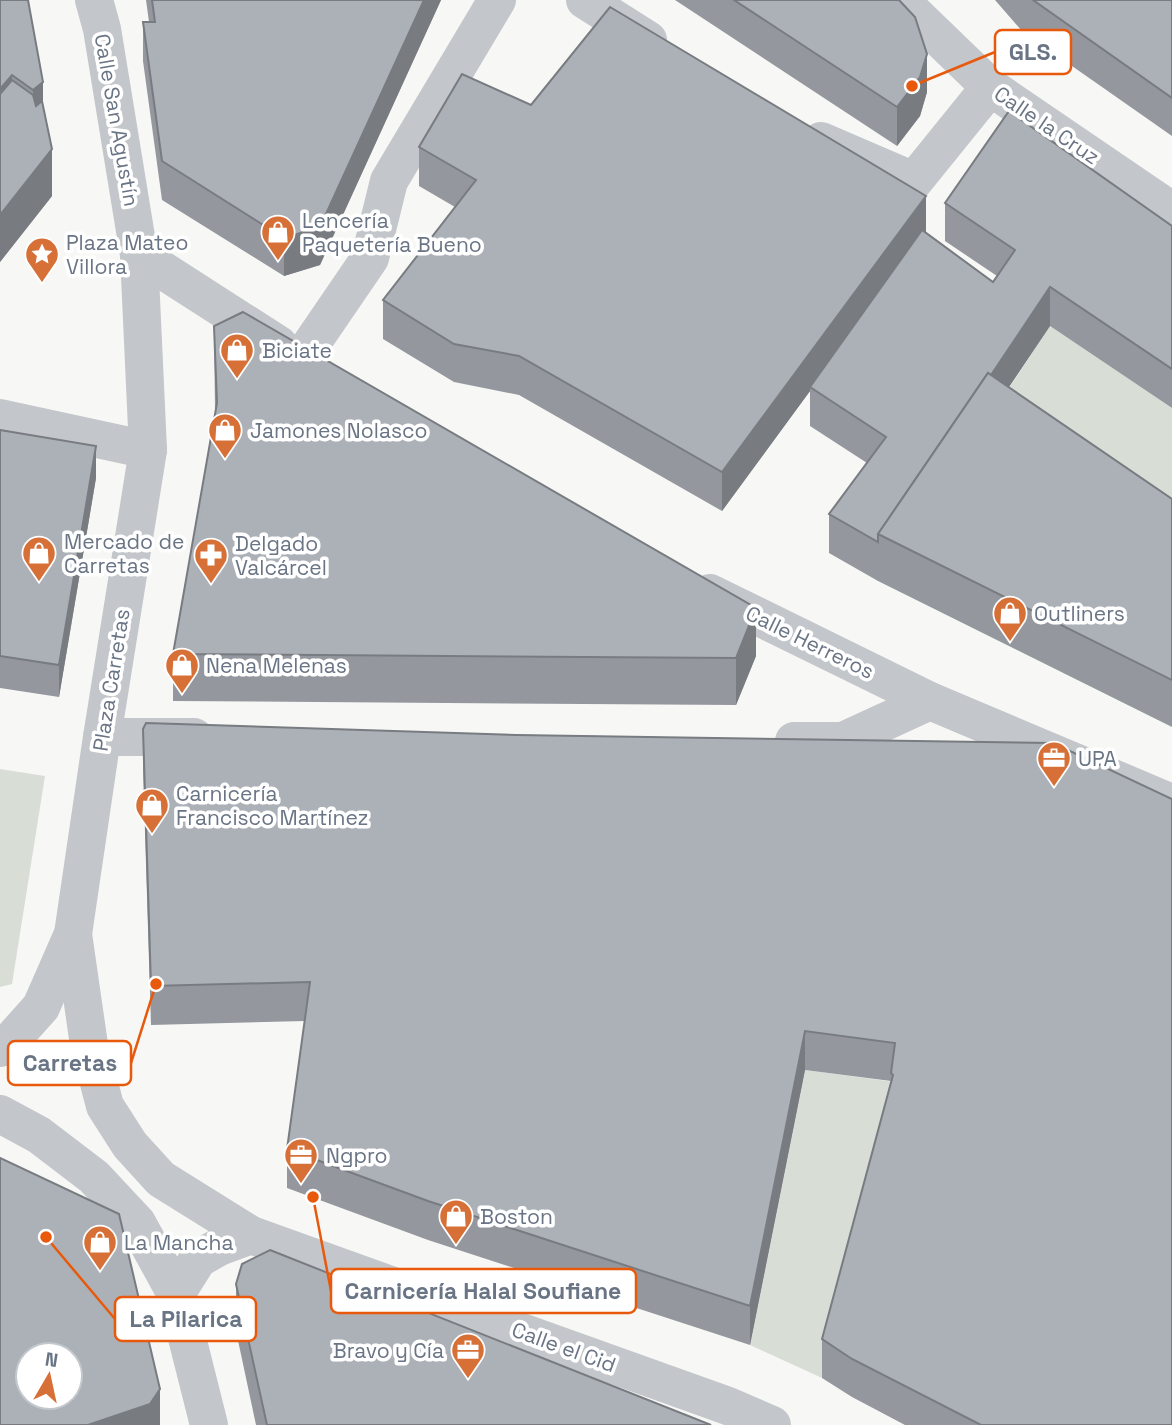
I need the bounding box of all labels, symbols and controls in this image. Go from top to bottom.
callout: GLS. [995,30,1071,74]
street label: Calle San Agustín [89,32,145,208]
text: GLS. [1009,37,1057,67]
street label: Calle la Cruz [989,80,1105,170]
place label: Lencería Paquetería Bueno [302,207,482,258]
shop icon: Lencería Paquetería Bueno [259,213,297,262]
place label: Plaza Mateo Villora [66,229,188,280]
place icon: Plaza Mateo Villora [23,235,61,284]
shop icon: Biciate [218,331,256,380]
place label: Biciate [262,337,332,364]
shop icon: Jamones Nolasco [206,411,244,460]
place label: Jamones Nolasco [250,417,427,444]
place label: Mercado de Carretas [64,528,184,579]
place label: Delgado Valcárcel [235,530,327,581]
shop icon: Mercado de Carretas [20,534,58,583]
pharmacy icon: Delgado Valcárcel [192,536,230,585]
shop icon: Outliners [991,594,1029,643]
street label: Calle Herreros [741,599,879,685]
place label: Outliners [1034,600,1125,627]
street label: Plaza Carretas [86,607,136,753]
shop icon: Nena Melenas [163,646,201,695]
place label: Nena Melenas [206,652,347,679]
office icon: UPA [1035,739,1073,788]
place label: UPA [1078,745,1117,772]
place label: Carnicería Francisco Martínez [176,780,368,831]
shop icon: Carnicería Francisco Martínez [133,786,171,835]
callout: Carretas [8,1041,131,1085]
text: Carretas [23,1048,117,1078]
office icon: Ngpro [282,1136,320,1185]
place label: Ngpro [326,1142,387,1169]
shop icon: Boston [437,1197,475,1246]
place label: Boston [480,1203,553,1230]
shop icon: La Mancha [81,1223,119,1272]
place label: La Mancha [124,1229,234,1256]
callout: Carnicería Halal Soufiane [331,1269,636,1313]
text: Carnicería Halal Soufiane [345,1276,621,1306]
callout: La Pilarica [115,1297,256,1341]
text: La Pilarica [129,1304,243,1334]
street label: Calle el Cid [508,1316,620,1378]
office icon: Bravo y Cía [449,1331,487,1380]
place label: Bravo y Cía [333,1337,444,1364]
north arrow [14,1341,84,1411]
text: N [43,1346,60,1373]

